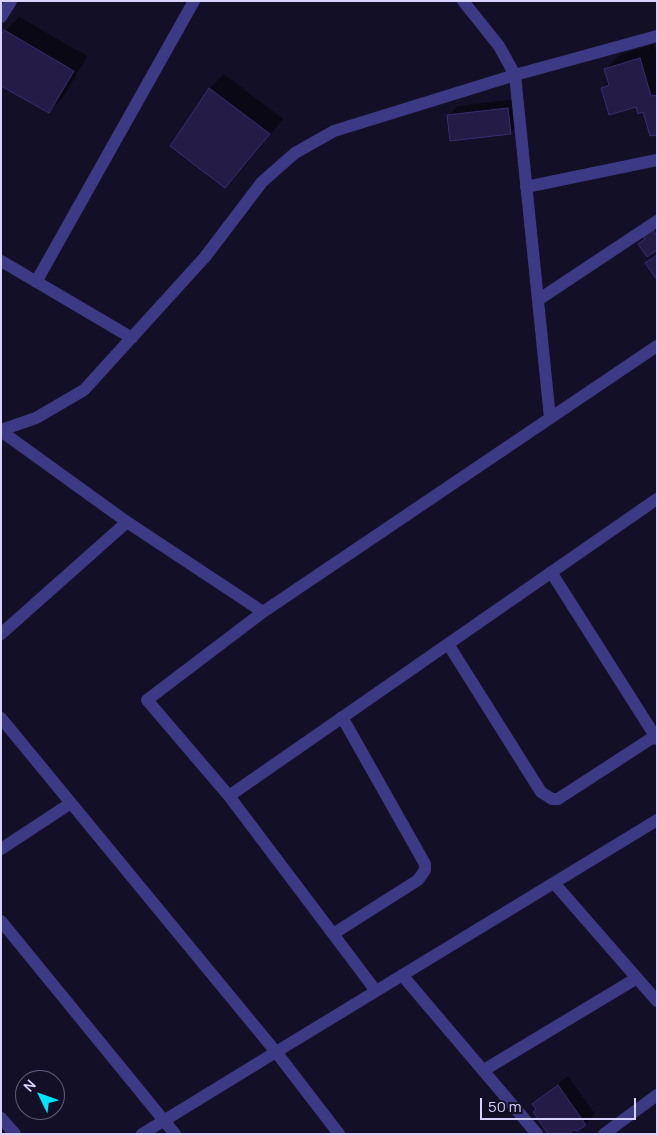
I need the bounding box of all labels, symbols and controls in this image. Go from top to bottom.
north arrow [15,1070,65,1120]
text: N [19,1075,40,1095]
scale bar [483,1088,639,1120]
text: 50 m [488,1096,522,1117]

